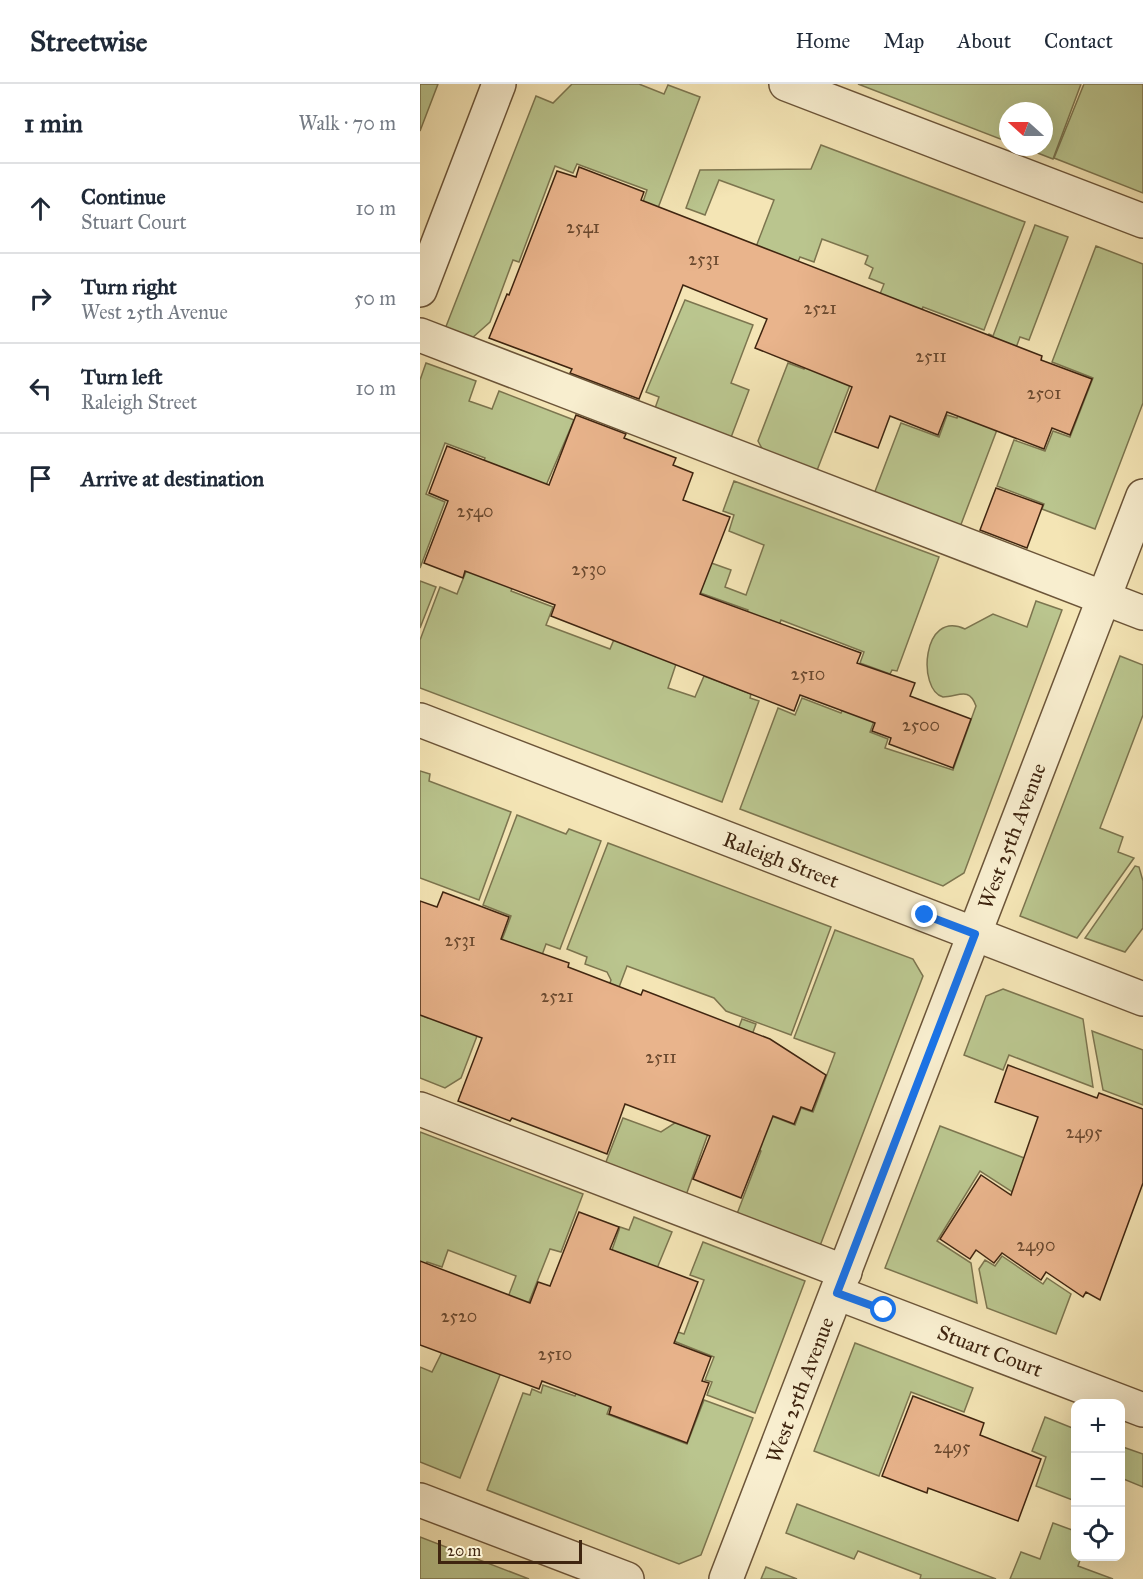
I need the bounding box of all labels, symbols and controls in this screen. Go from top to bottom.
text: Streetwise [30,24,147,59]
text: Home [795,28,850,54]
text: Map [883,28,924,54]
text: About [957,28,1011,54]
text: Contact [1044,28,1113,54]
north arrow [999,102,1053,156]
text: 1 min [24,107,83,139]
text: Walk · 70 m [298,111,396,135]
text: Continue [81,183,166,210]
icon: ahead [24,192,57,225]
text: 10 m [355,196,396,220]
text: Stuart Court [81,210,187,234]
house number: 2541 [566,216,600,238]
house number: 2531 [688,248,720,270]
text: Turn right [81,273,177,300]
icon: right [24,282,57,315]
text: 50 m [354,286,396,310]
house number: 2521 [803,297,837,319]
text: West 25th Avenue [81,300,228,324]
house number: 2511 [915,345,947,367]
text: Turn left [81,363,163,390]
icon: left [24,372,57,405]
text: 10 m [355,376,396,400]
house number: 2501 [1027,382,1061,404]
text: Raleigh Street [81,390,197,414]
icon: arrive [24,462,57,495]
text: Arrive at destination [81,465,264,492]
house number: 2540 [456,500,494,522]
house number: 2530 [572,558,606,580]
house number: 2510 [791,663,825,685]
house number: 2500 [902,714,940,736]
street label: West 25th Avenue [972,759,1052,913]
street label: Raleigh Street [719,826,843,894]
route end [911,901,937,927]
house number: 2531 [444,929,476,951]
house number: 2521 [540,985,574,1007]
house number: 2511 [645,1046,677,1068]
house number: 2495 [1066,1121,1103,1143]
house number: 2490 [1016,1234,1056,1256]
route start [870,1296,896,1322]
house number: 2520 [441,1305,477,1327]
street label: West 25th Avenue [760,1313,840,1467]
street label: Stuart Court [934,1319,1047,1383]
house number: 2510 [538,1343,572,1365]
map controls [1071,1399,1125,1561]
button: + [1071,1399,1125,1453]
house number: 2495 [934,1436,971,1458]
button: − [1071,1453,1125,1507]
button: locate [1071,1507,1125,1561]
scale bar [438,1537,582,1564]
text: 20 m [447,1541,481,1560]

